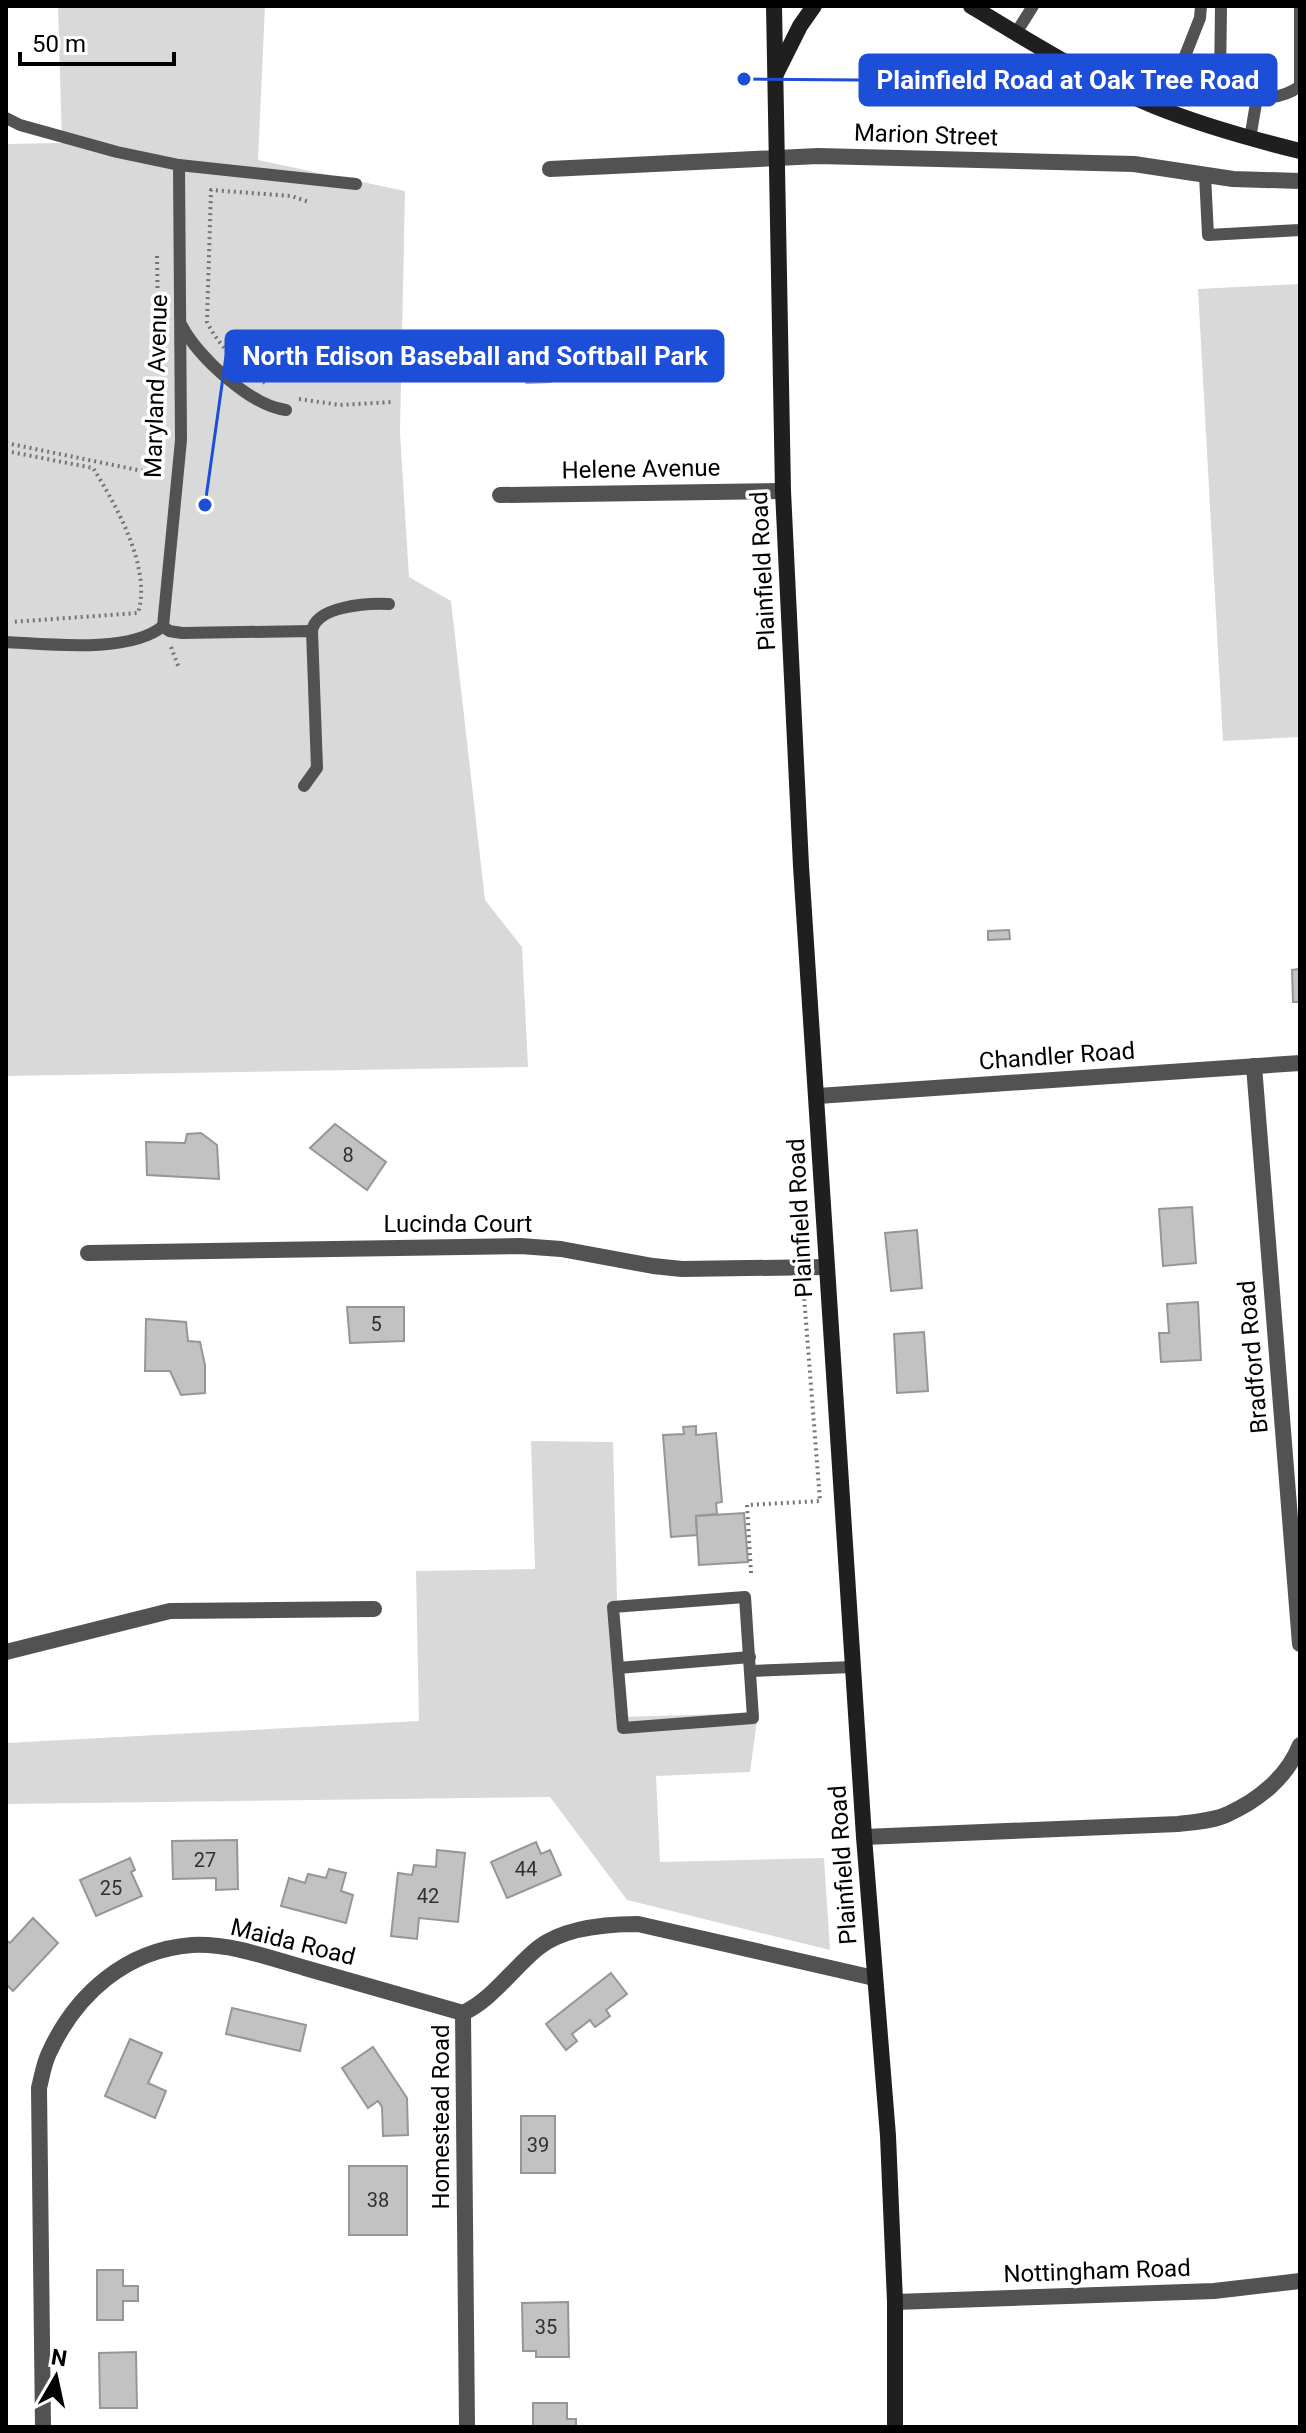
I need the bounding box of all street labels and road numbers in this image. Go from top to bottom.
street label: Marion Street [853,118,999,152]
street label: Maryland Avenue [139,294,173,478]
street label: Helene Avenue [561,454,721,484]
street label: Plainfield Road [745,491,781,651]
street label: Chandler Road [978,1037,1136,1075]
street label: Plainfield Road [782,1138,818,1298]
street label: Lucinda Court [384,1210,533,1238]
street label: Bradford Road [1232,1279,1274,1435]
street label: Plainfield Road [823,1784,863,1946]
street label: Maida Road [228,1913,358,1971]
street label: Homestead Road [427,2024,455,2210]
street label: Nottingham Road [1003,2254,1191,2288]

